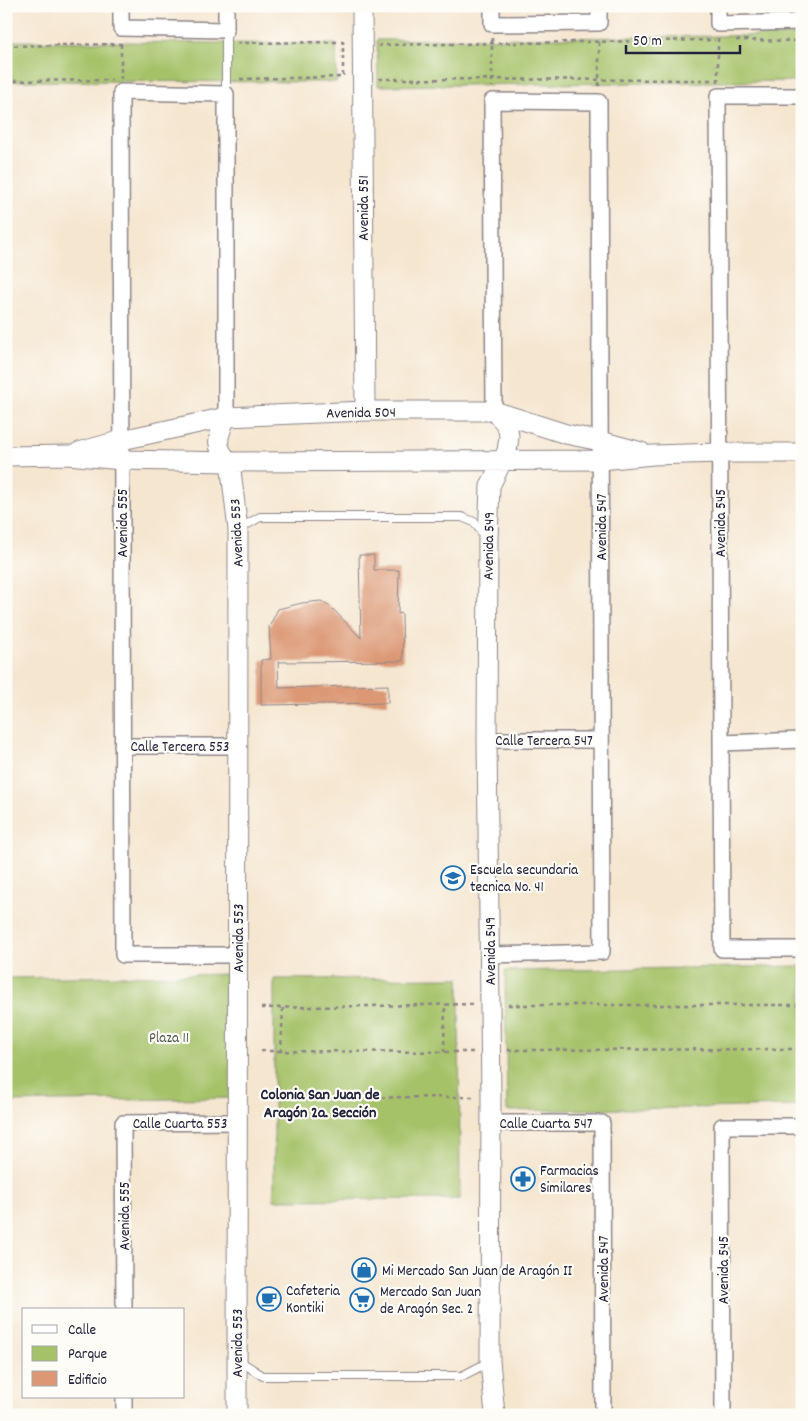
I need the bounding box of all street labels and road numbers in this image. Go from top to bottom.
street label: Avenida 551 [354,175,376,241]
street label: Avenida 504 [326,402,396,426]
street label: Avenida 555 [113,488,135,558]
street label: Avenida 545 [711,489,733,557]
street label: Avenida 547 [592,493,614,561]
street label: Avenida 553 [225,498,251,568]
street label: Avenida 549 [478,512,502,580]
street label: Calle Tercera 547 [495,731,593,753]
street label: Calle Tercera 553 [130,737,230,759]
street label: Avenida 553 [229,904,251,972]
street label: Avenida 549 [481,917,503,985]
street label: Calle Cuarta 553 [133,1114,227,1136]
street label: Calle Cuarta 547 [499,1114,593,1136]
street label: Avenida 555 [115,1181,137,1251]
street label: Avenida 547 [594,1235,616,1303]
street label: Avenida 545 [714,1236,736,1304]
street label: Avenida 553 [228,1309,250,1377]

